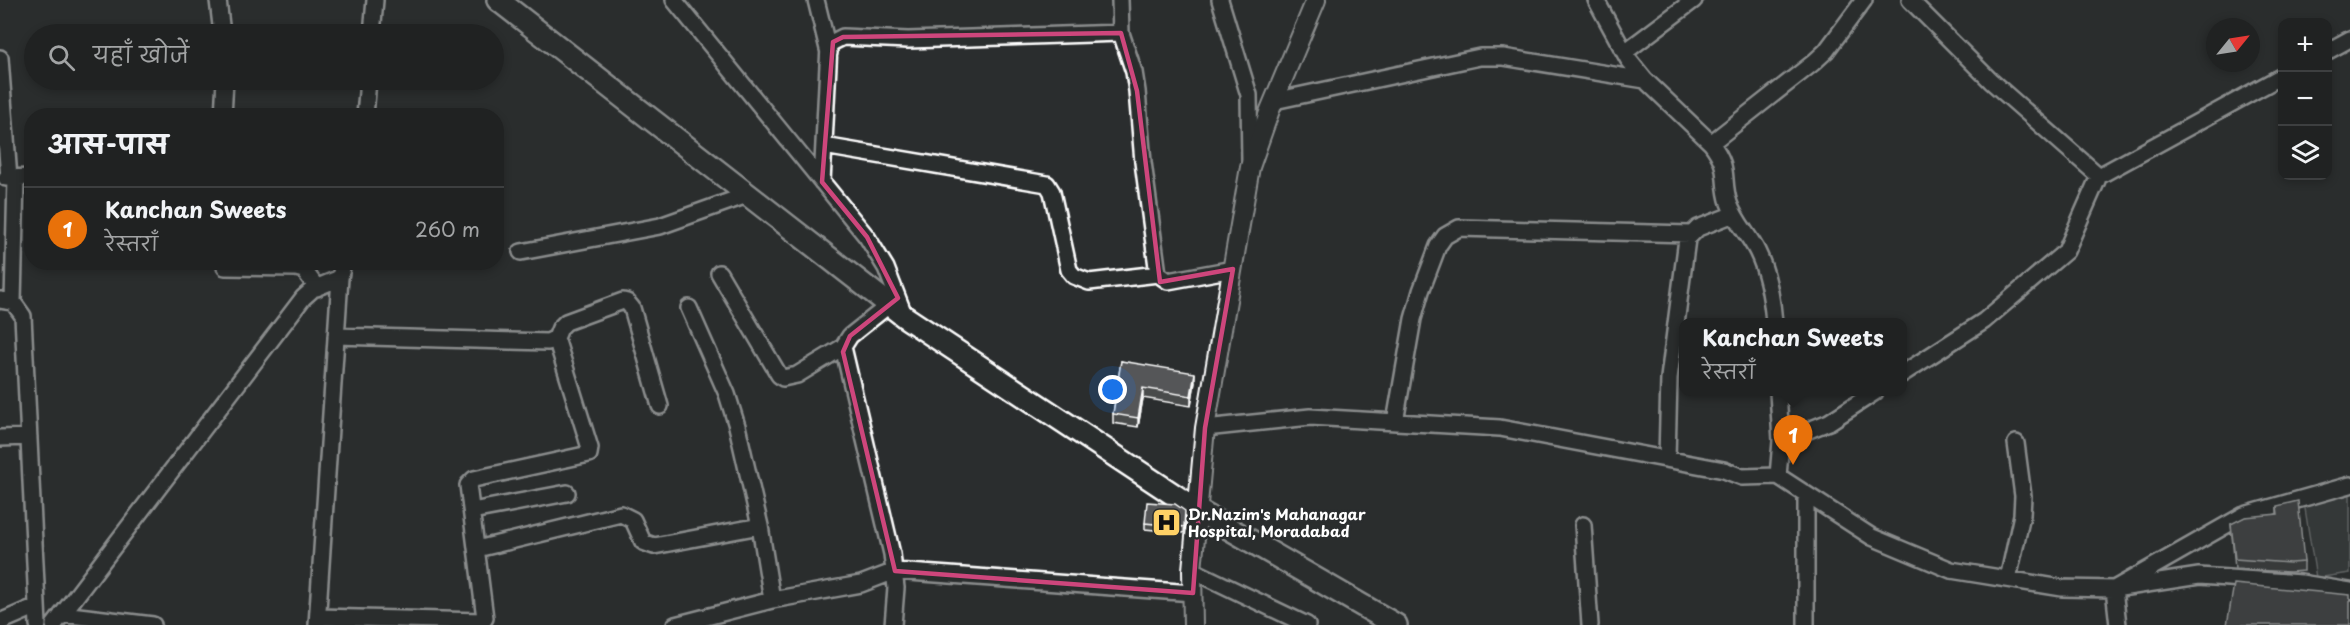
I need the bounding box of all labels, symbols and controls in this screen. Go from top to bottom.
north arrow [2206,18,2260,72]
map controls [2278,18,2332,180]
button: + [2278,18,2332,72]
search box [24,24,504,90]
text: यहाँ खोजें [93,37,189,70]
icon: search [45,41,78,74]
button: − [2278,72,2332,126]
text: आस-पास [48,124,168,163]
button: layers [2278,126,2332,180]
text: Kanchan Sweets [105,192,287,225]
text: 1 [63,214,72,244]
text: 260 m [415,214,480,244]
text: रेस्तराँ [105,228,158,258]
popup [1679,318,1907,396]
text: Kanchan Sweets [1702,320,1884,353]
text: रेस्तराँ [1702,356,1755,386]
your location [1098,375,1127,404]
pin: 1 [1774,416,1812,465]
place label: Dr.Nazim's Mahanagar Hospital, Moradabad [1188,502,1366,542]
hospital icon: Dr.Nazim's Mahanagar Hospital, Moradabad [1151,506,1183,538]

